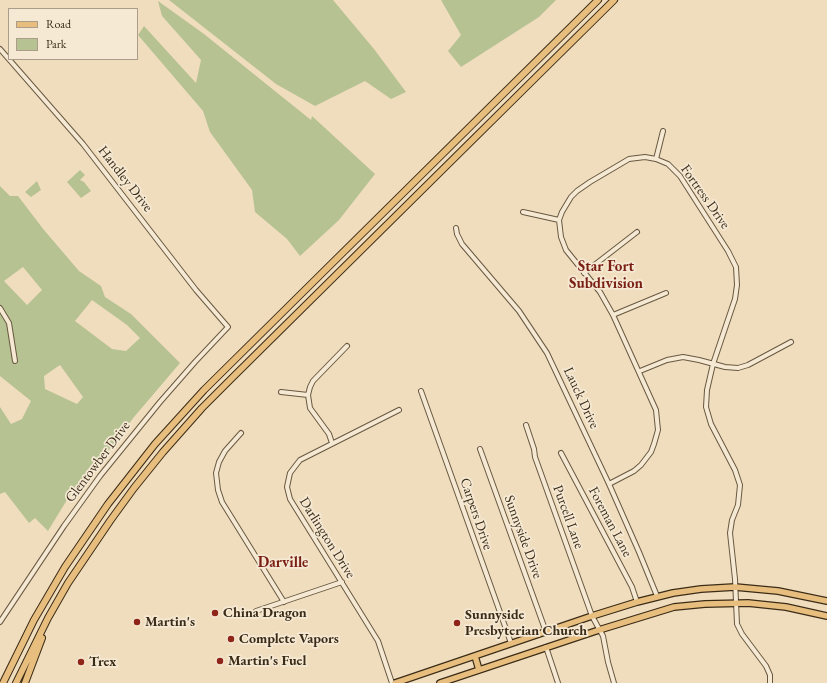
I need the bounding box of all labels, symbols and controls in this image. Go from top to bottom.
legend [8,8,138,60]
text: Road [46,16,71,32]
text: Park [46,36,66,52]
street label: Handley Drive [94,143,156,215]
street label: Fortress Drive [677,162,733,232]
district label: Star Fort Subdivision [569,258,643,293]
street label: Lauck Drive [559,364,603,432]
street label: Glentowber Drive [62,418,134,506]
street label: Carpers Drive [456,476,496,552]
street label: Purcell Lane [549,483,587,551]
street label: Foreman Lane [584,484,636,560]
street label: Sunnyside Drive [500,493,546,581]
street label: Darlington Drive [295,494,359,582]
district label: Darville [258,554,308,572]
place label: China Dragon [223,605,307,621]
place label: Sunnyside Presbyterian Church [465,607,587,640]
marker: China Dragon [210,608,220,618]
place label: Martin's [145,614,195,630]
marker: Martin's [132,617,142,627]
marker: Sunnyside Presbyterian Church [452,618,462,628]
place label: Complete Vapors [239,631,339,647]
marker: Complete Vapors [226,634,236,644]
place label: Martin's Fuel [228,653,306,669]
place label: Trex [89,654,116,670]
marker: Martin's Fuel [215,656,225,666]
marker: Trex [76,657,86,667]

